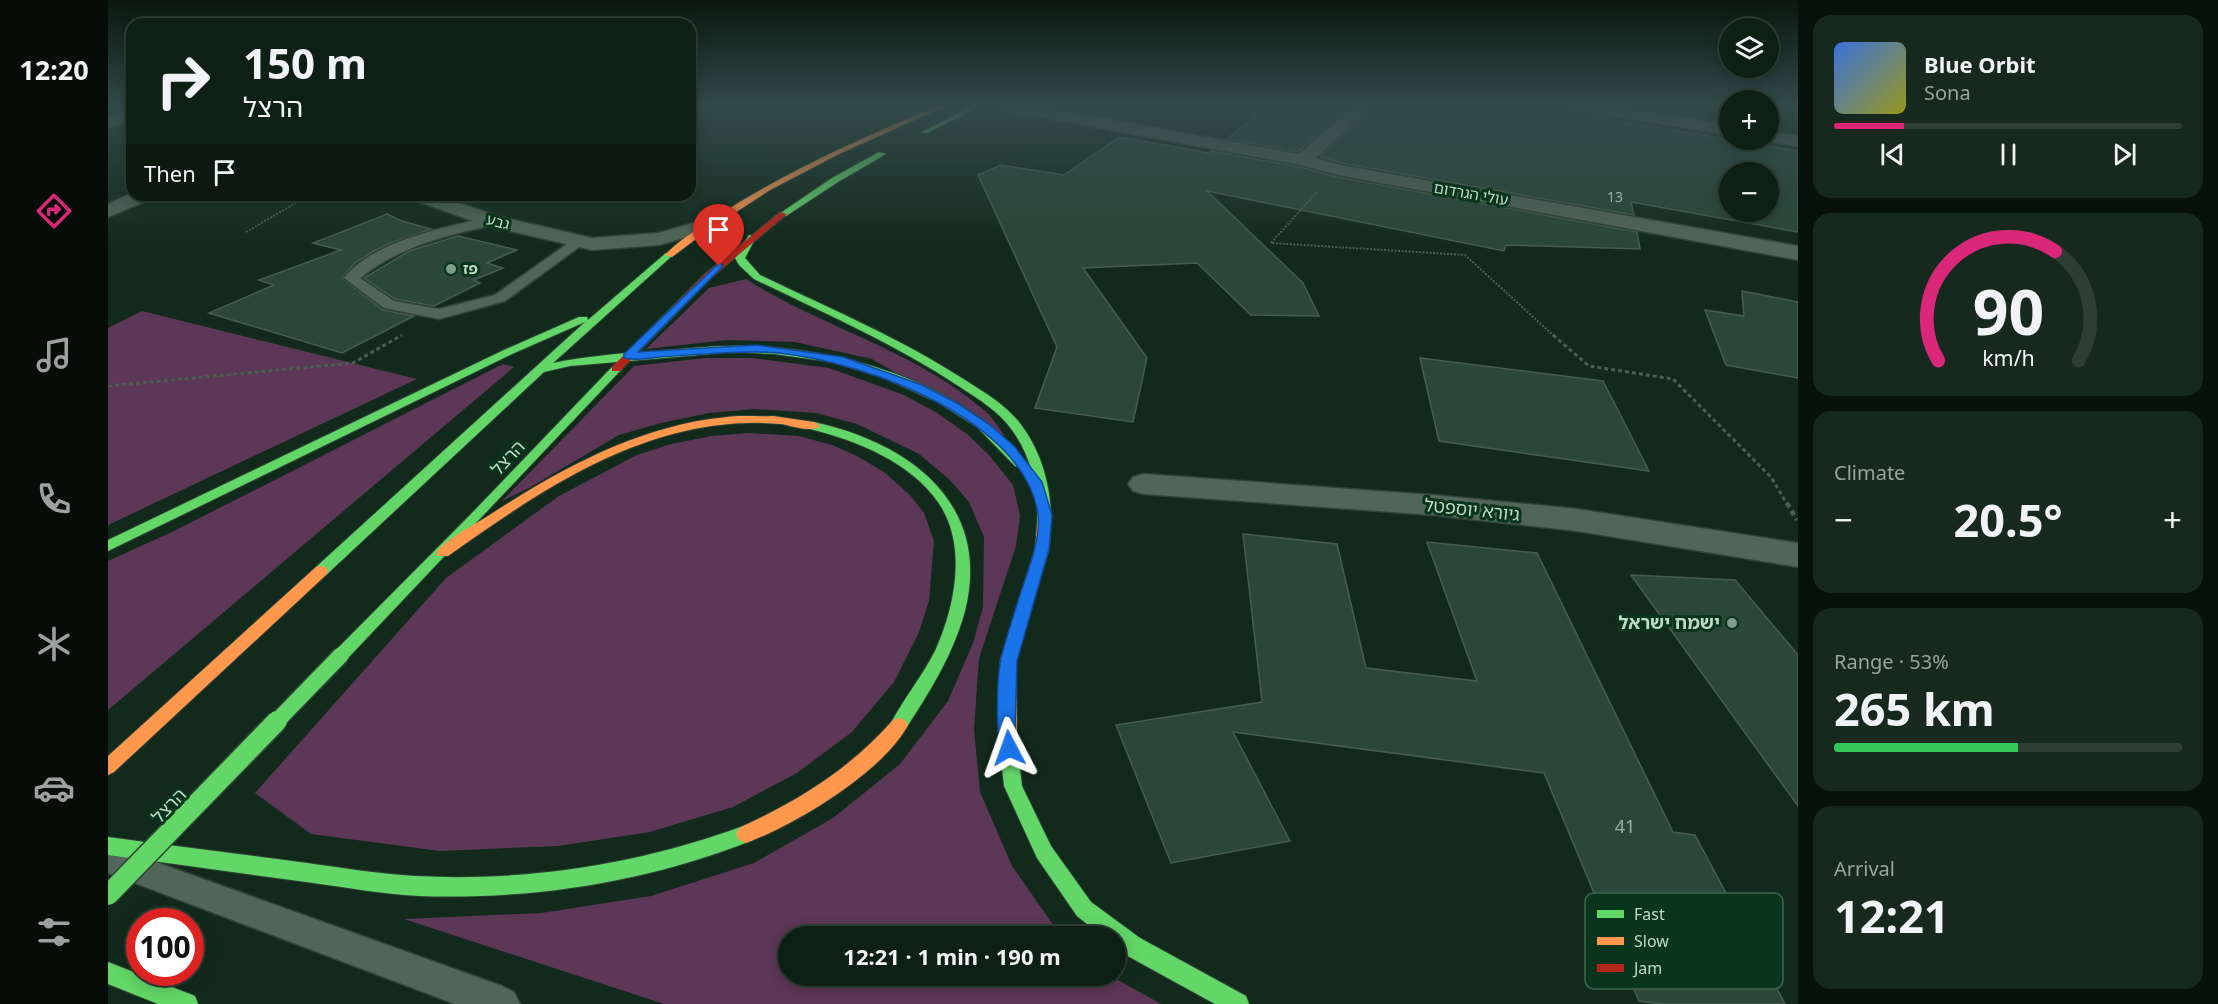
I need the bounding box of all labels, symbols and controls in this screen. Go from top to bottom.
map controls [1719,18,1779,222]
button: layers [1719,18,1779,78]
text: 150 m [243,34,367,91]
icon: right [144,42,222,120]
text: Blue Orbit [1924,49,2036,79]
text: 12:20 [19,51,89,88]
text: Sona [1924,79,1971,106]
text: הרצל [243,88,303,125]
button: + [1719,90,1779,150]
icon: previous [1876,138,1909,171]
icon: pause [1992,138,2025,171]
icon: next [2108,138,2141,171]
icon: arrive [208,156,241,189]
text: Then [144,158,196,188]
button: − [1719,162,1779,222]
street label: עולי הגרדום [1432,177,1510,209]
house number: 13 [1607,187,1623,206]
icon: directions [33,190,75,232]
pin [693,204,744,266]
street label: גבע [484,208,512,234]
icon: arrive [702,213,735,246]
place label: פז [463,258,478,278]
marker: פז [444,262,458,276]
text: 90 [1972,268,2044,353]
icon: music [33,334,75,376]
text: km/h [1982,344,2034,373]
street label: הרצל [485,434,530,480]
text: Climate [1834,459,1905,486]
icon: phone [33,478,75,520]
text: 20.5° [1954,489,2062,550]
street label: גיורא יוספטל [1423,492,1521,526]
text: − [1834,497,1853,542]
text: + [2163,497,2182,542]
place label: ישמח ישראל [1618,610,1720,634]
marker: ישמח ישראל [1725,616,1739,630]
icon: climate [33,623,75,665]
text: Range · 53% [1834,648,1949,675]
text: 265 km [1834,678,1995,739]
position arrow [977,716,1041,780]
icon: car [33,767,75,809]
street label: הרצל [146,783,191,828]
house number: 41 [1615,814,1635,838]
text: Arrival [1834,855,1895,882]
text: 12:21 [1834,885,1950,946]
legend [1585,893,1783,989]
text: Fast [1634,903,1665,925]
speed limit sign: 100 [126,908,204,986]
icon: filters [33,911,75,953]
text: Slow [1634,930,1669,952]
text: 12:21 · 1 min · 190 m [843,941,1061,971]
text: Jam [1632,957,1662,979]

